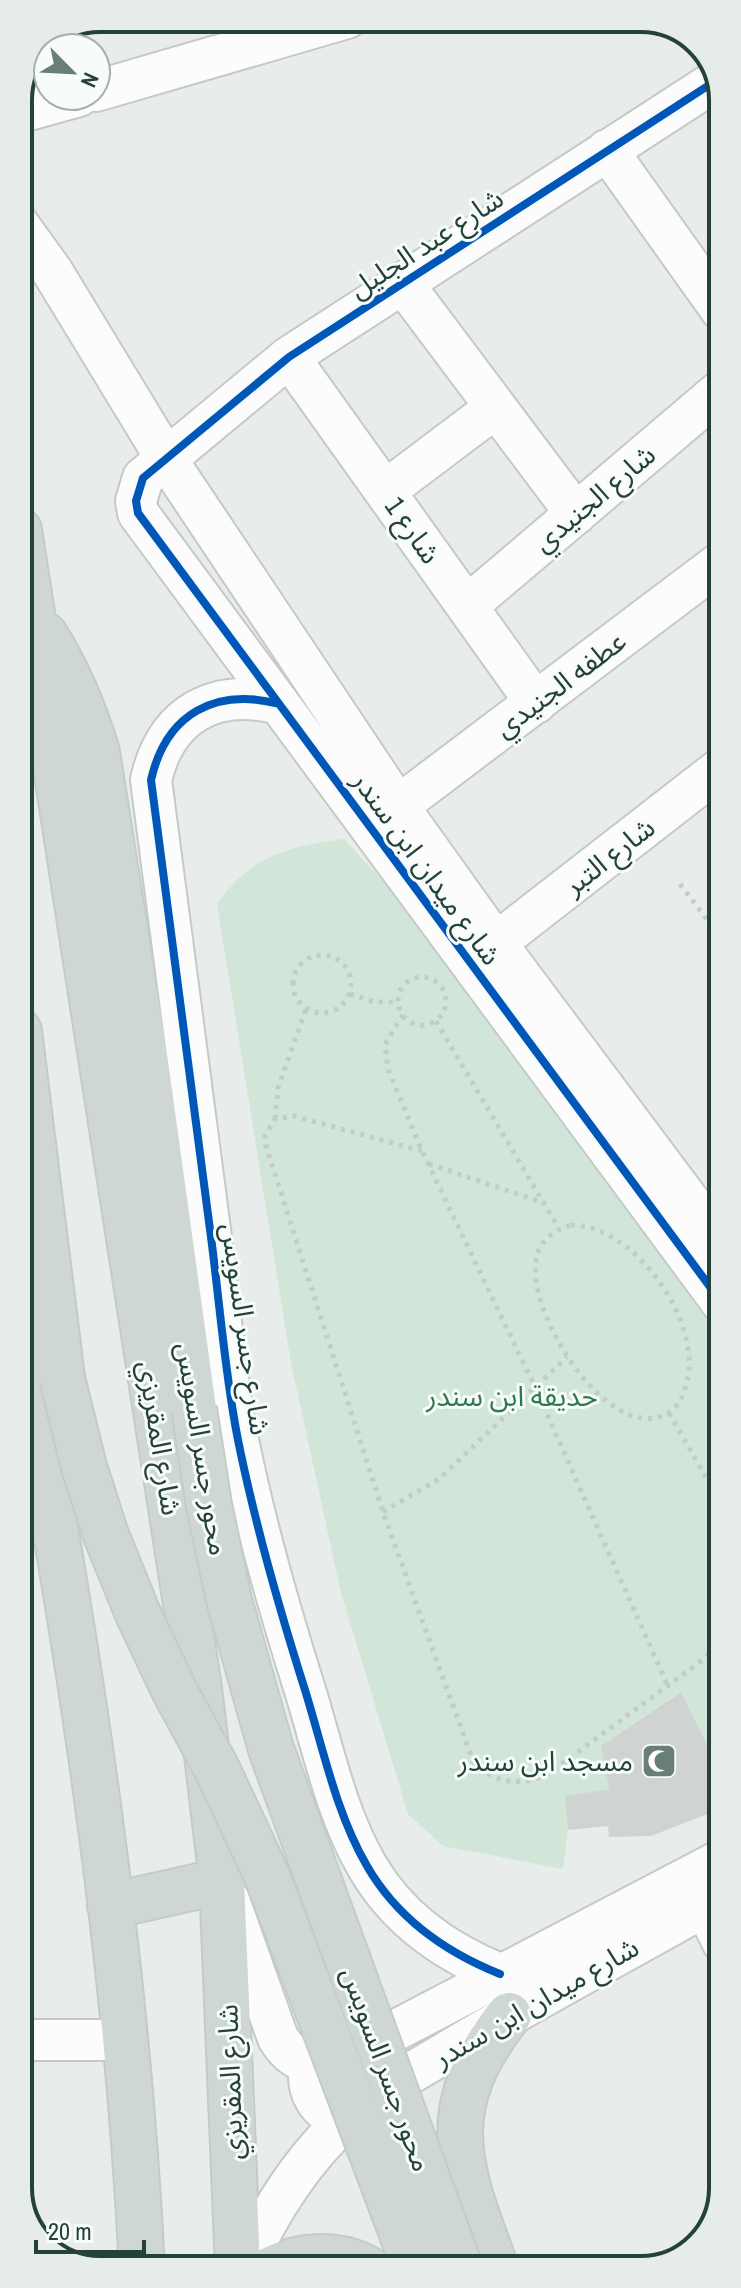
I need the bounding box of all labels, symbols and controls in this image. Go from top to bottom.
north arrow [32,32,112,112]
text: N [74,68,107,92]
street label: شارع عبد الجليل [341,179,512,309]
street label: شارع الجنيدي [525,436,665,562]
street label: شارع 1 [375,489,450,572]
street label: عطفه الجنيدي [486,622,635,748]
street label: شارع ميدان ابن سندر [342,763,510,974]
street label: شارع التبر [555,808,664,906]
street label: شارع جسر السويس [210,1221,280,1438]
street label: محور جسر السويس [167,1340,239,1558]
street label: شارع المقريزي [127,1358,191,1518]
park label: حديقة ابن سندر [425,1377,598,1415]
place label: مسجد ابن سندر [457,1742,633,1780]
mosque icon: مسجد ابن سندر [640,1742,678,1780]
street label: شارع ميدان ابن سندر [426,1928,647,2078]
street label: محور جسر السويس [332,1961,442,2177]
street label: شارع المقريزي [208,2003,254,2161]
scale bar [36,2204,144,2254]
text: 20 m [48,2215,92,2247]

